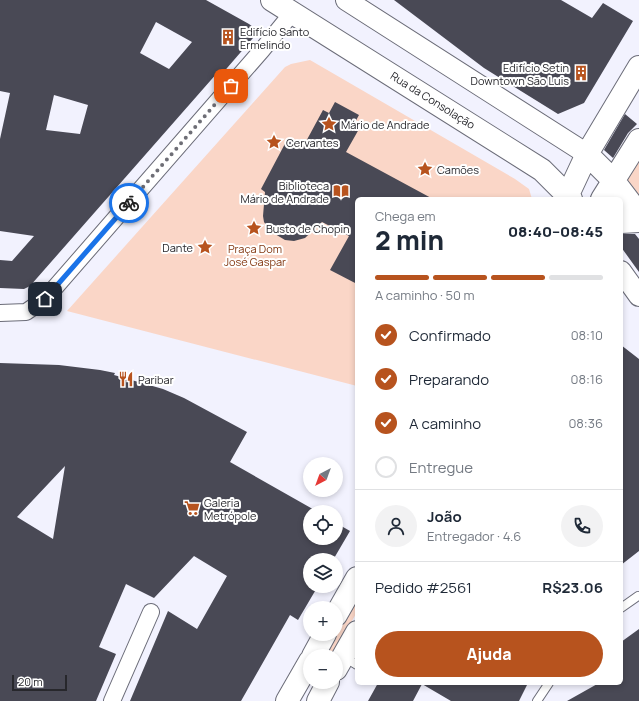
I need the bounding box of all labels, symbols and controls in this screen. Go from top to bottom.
place label: Edifício Santo Ermelindo [240,24,310,52]
building icon: Edifício Santo Ermelindo [219,28,237,46]
place label: Edifício Setin Downtown São Luis [471,60,569,88]
building icon: Edifício Setin Downtown São Luis [572,64,590,82]
street label: Rua da Consolação [388,68,479,132]
pin [214,69,248,103]
icon: bag [220,75,242,97]
place icon: Mário de Andrade [320,115,338,133]
place label: Mário de Andrade [341,117,430,132]
place icon: Cervantes [265,133,283,151]
place label: Cervantes [286,135,339,150]
place icon: Camões [416,160,434,178]
place label: Camões [437,162,479,177]
place label: Biblioteca Mário de Andrade [240,178,330,206]
library icon: Biblioteca Mário de Andrade [332,182,350,200]
courier [109,183,149,223]
icon: bike [118,192,140,214]
text: Chega em [375,207,436,225]
place icon: Busto de Chopin [245,219,263,237]
place label: Busto de Chopin [266,221,350,236]
text: 08:40–08:45 [508,221,603,242]
text: 2 min [375,222,444,258]
place icon: Dante [196,238,214,256]
place label: Dante [162,240,194,255]
park label: Praça Dom José Gaspar [224,241,286,269]
pin [28,282,62,316]
text: A caminho · 50 m [375,286,475,304]
icon: home [34,288,56,310]
icon: check [375,324,397,346]
text: Confirmado [409,325,491,346]
text: 08:10 [571,326,603,344]
icon: check [375,368,397,390]
text: Preparando [409,369,489,390]
restaurant icon: Paribar [117,370,135,388]
text: 08:16 [570,370,603,388]
place label: Paribar [138,372,174,387]
icon: check [375,412,397,434]
text: A caminho [409,413,481,434]
text: 08:36 [568,414,603,432]
north arrow [303,457,343,497]
map controls [303,457,343,689]
text: Entregue [409,457,473,478]
place label: Galeria Metrópole [204,495,257,523]
supermarket icon: Galeria Metrópole [183,499,201,517]
button: locate [303,505,343,545]
button: person [375,505,417,547]
button: phone [561,505,603,547]
text: João [427,506,462,527]
text: Entregador · 4.6 [427,527,521,545]
button: layers [303,553,343,593]
text: Pedido #2561 [375,577,472,598]
text: R$23.06 [542,577,603,598]
button: + [303,601,343,641]
button: Ajuda [375,631,603,677]
button: − [303,649,343,689]
scale bar [12,673,67,692]
text: 20 m [18,674,43,689]

